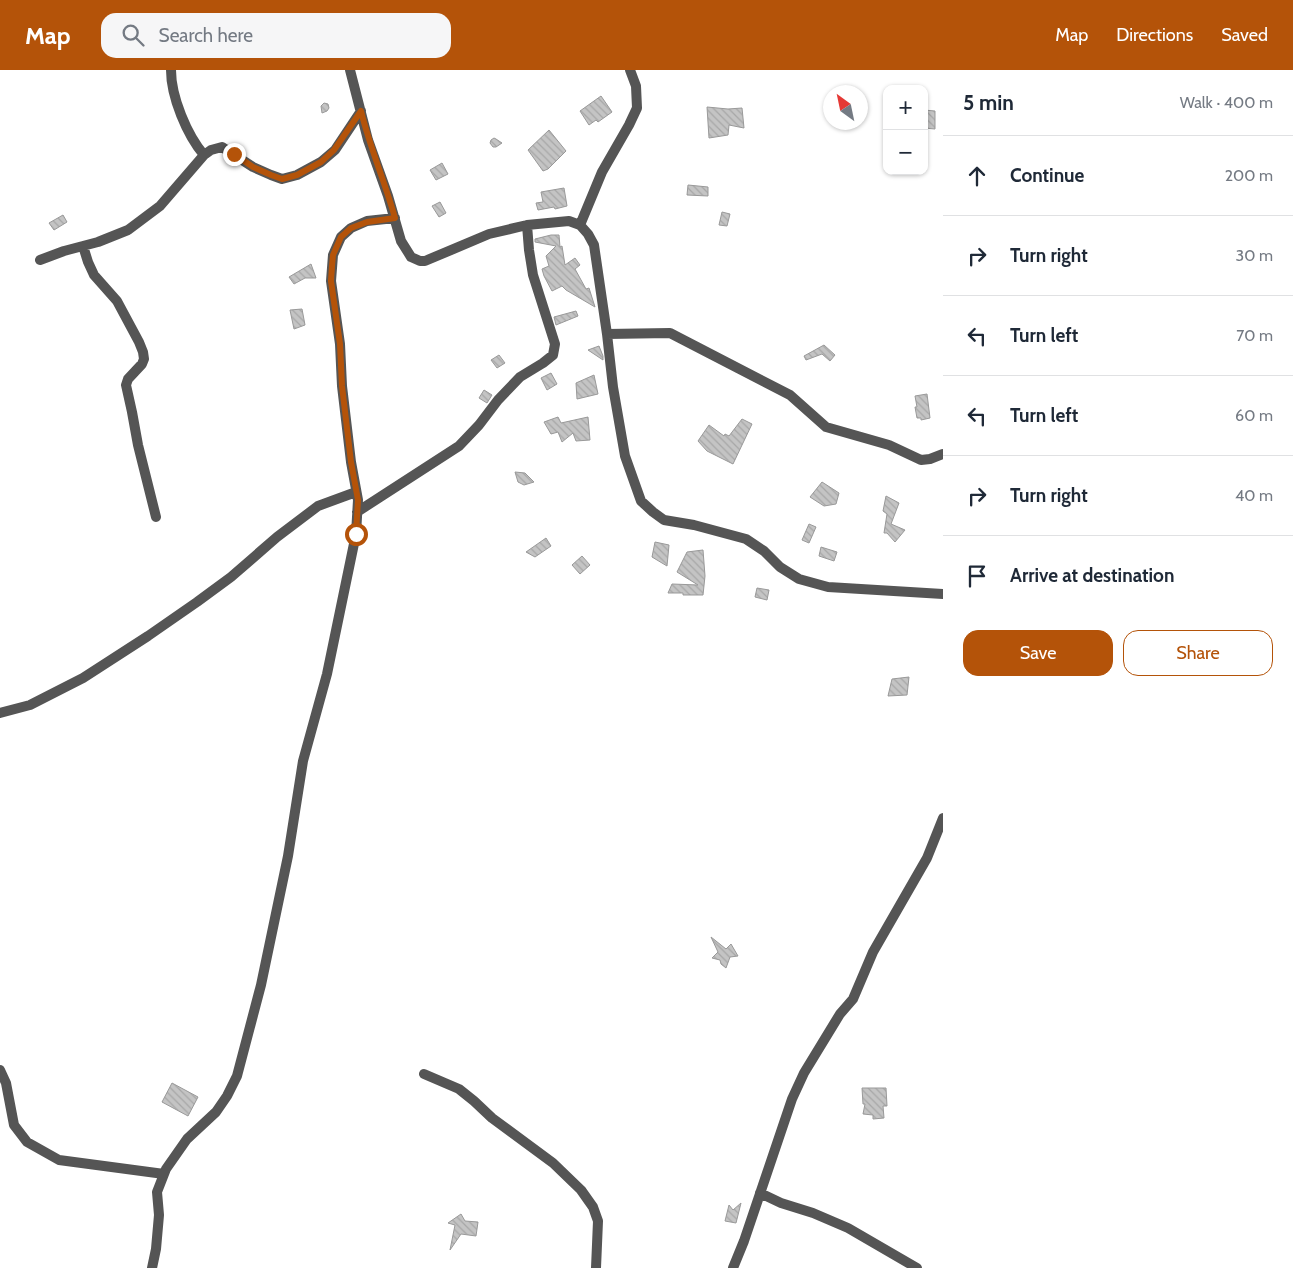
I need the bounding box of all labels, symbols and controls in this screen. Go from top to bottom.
search box [101,13,451,58]
text: Map [25,21,71,50]
icon: search [119,21,147,49]
text: Search here [159,24,253,47]
text: Map [1055,24,1088,46]
text: Directions [1116,24,1193,46]
text: Saved [1221,24,1268,46]
north arrow [823,85,868,130]
map controls [883,85,928,175]
button: + [883,85,928,130]
text: 5 min [963,90,1014,115]
text: Walk · 400 m [1180,93,1273,112]
button: − [883,130,928,175]
route end [223,143,246,166]
icon: ahead [963,162,991,190]
text: Continue [1010,164,1084,187]
text: 200 m [1225,166,1273,185]
icon: right [963,242,991,270]
text: Turn right [1010,244,1088,267]
text: 30 m [1236,246,1273,265]
icon: left [963,322,991,350]
text: Turn left [1010,324,1078,347]
text: 70 m [1236,326,1273,345]
icon: left [963,402,991,430]
text: Turn left [1010,404,1078,427]
text: 60 m [1235,406,1273,425]
icon: right [963,482,991,510]
text: Turn right [1010,484,1088,507]
text: 40 m [1235,486,1273,505]
route start [345,523,368,546]
icon: arrive [963,562,991,590]
text: Arrive at destination [1010,564,1174,587]
button: Save [963,630,1113,676]
button: Share [1123,630,1273,676]

